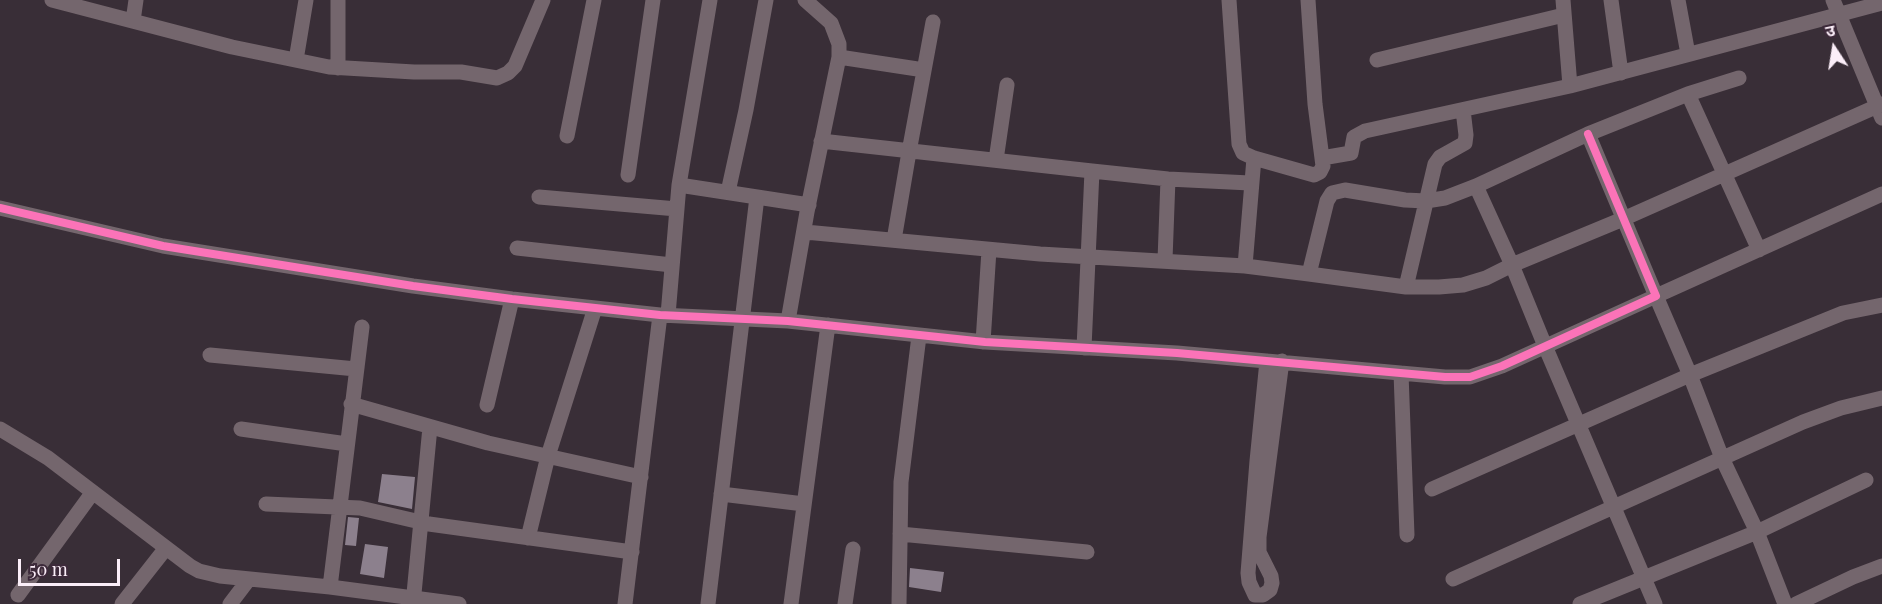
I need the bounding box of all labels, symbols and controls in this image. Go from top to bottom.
north arrow [1804,18,1864,78]
text: उ [1823,19,1837,41]
scale bar [21,547,123,585]
text: 50 m [29,557,68,581]

